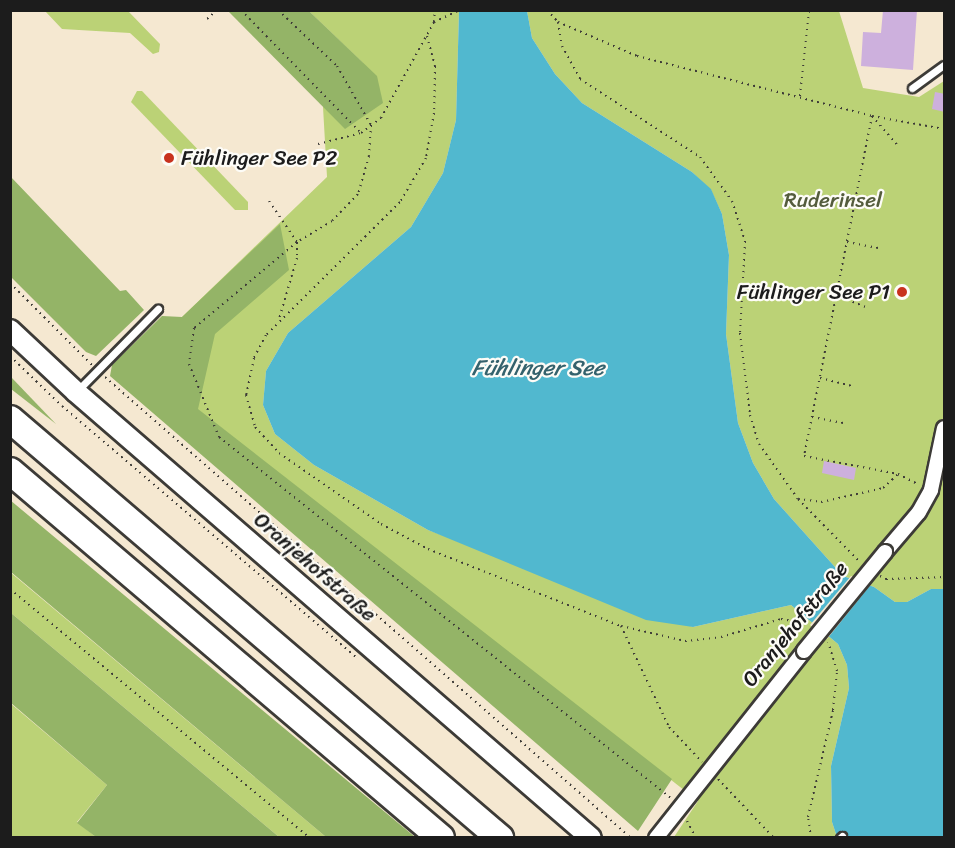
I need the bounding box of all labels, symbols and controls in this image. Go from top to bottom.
place label: Fühlinger See P2 [181,145,338,171]
marker: Fühlinger See P2 [162,151,176,165]
park label: Ruderinsel [784,187,882,213]
place label: Fühlinger See P1 [736,279,890,305]
marker: Fühlinger See P1 [895,285,909,299]
water label: Fühlinger See [471,355,605,381]
street label: Oranjehofstraße [249,507,381,627]
street label: Oranjehofstraße [737,556,853,692]

